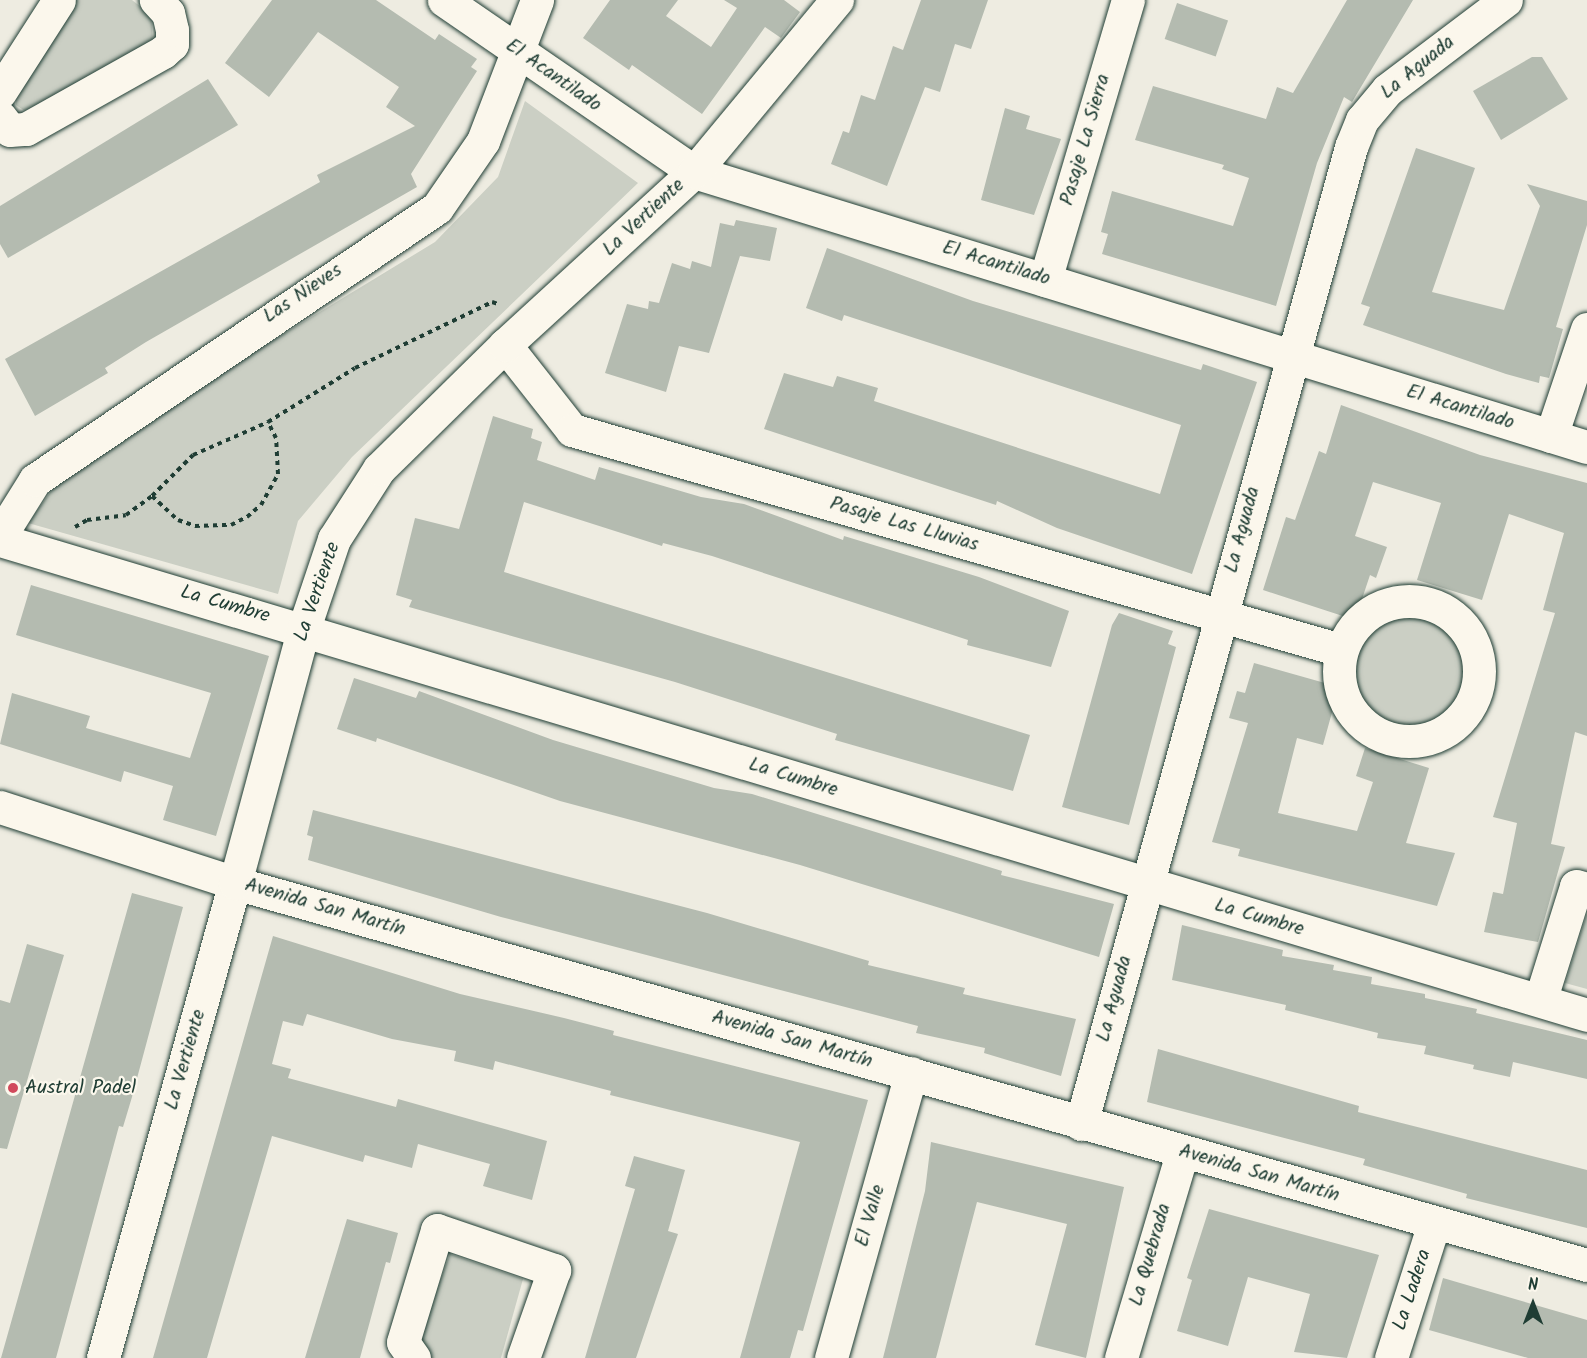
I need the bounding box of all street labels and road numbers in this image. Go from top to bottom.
street label: La Aguada [1376,31,1460,105]
street label: El Acantilado [500,34,606,118]
street label: Pasaje La Sierra [1056,72,1116,208]
street label: La Vertiente [598,174,690,262]
street label: El Acantilado [939,236,1053,292]
street label: Las Nieves [259,259,347,329]
street label: El Acantilado [1403,380,1517,436]
street label: La Aguada [1220,484,1266,576]
street label: Pasaje Las Lluvias [827,492,981,558]
street label: La Vertiente [290,539,346,645]
street label: La Cumbre [177,581,273,629]
street label: La Cumbre [746,753,840,803]
street label: Avenida San Martín [242,874,408,942]
street label: La Cumbre [1211,894,1307,942]
street label: La Aguada [1092,953,1138,1045]
street label: Avenida San Martín [709,1006,875,1074]
street label: La Vertiente [160,1007,212,1113]
street label: Avenida San Martín [1176,1140,1342,1208]
street label: El Valle [851,1182,891,1250]
street label: La Quebrada [1125,1201,1177,1309]
street label: La Ladera [1389,1247,1437,1333]

